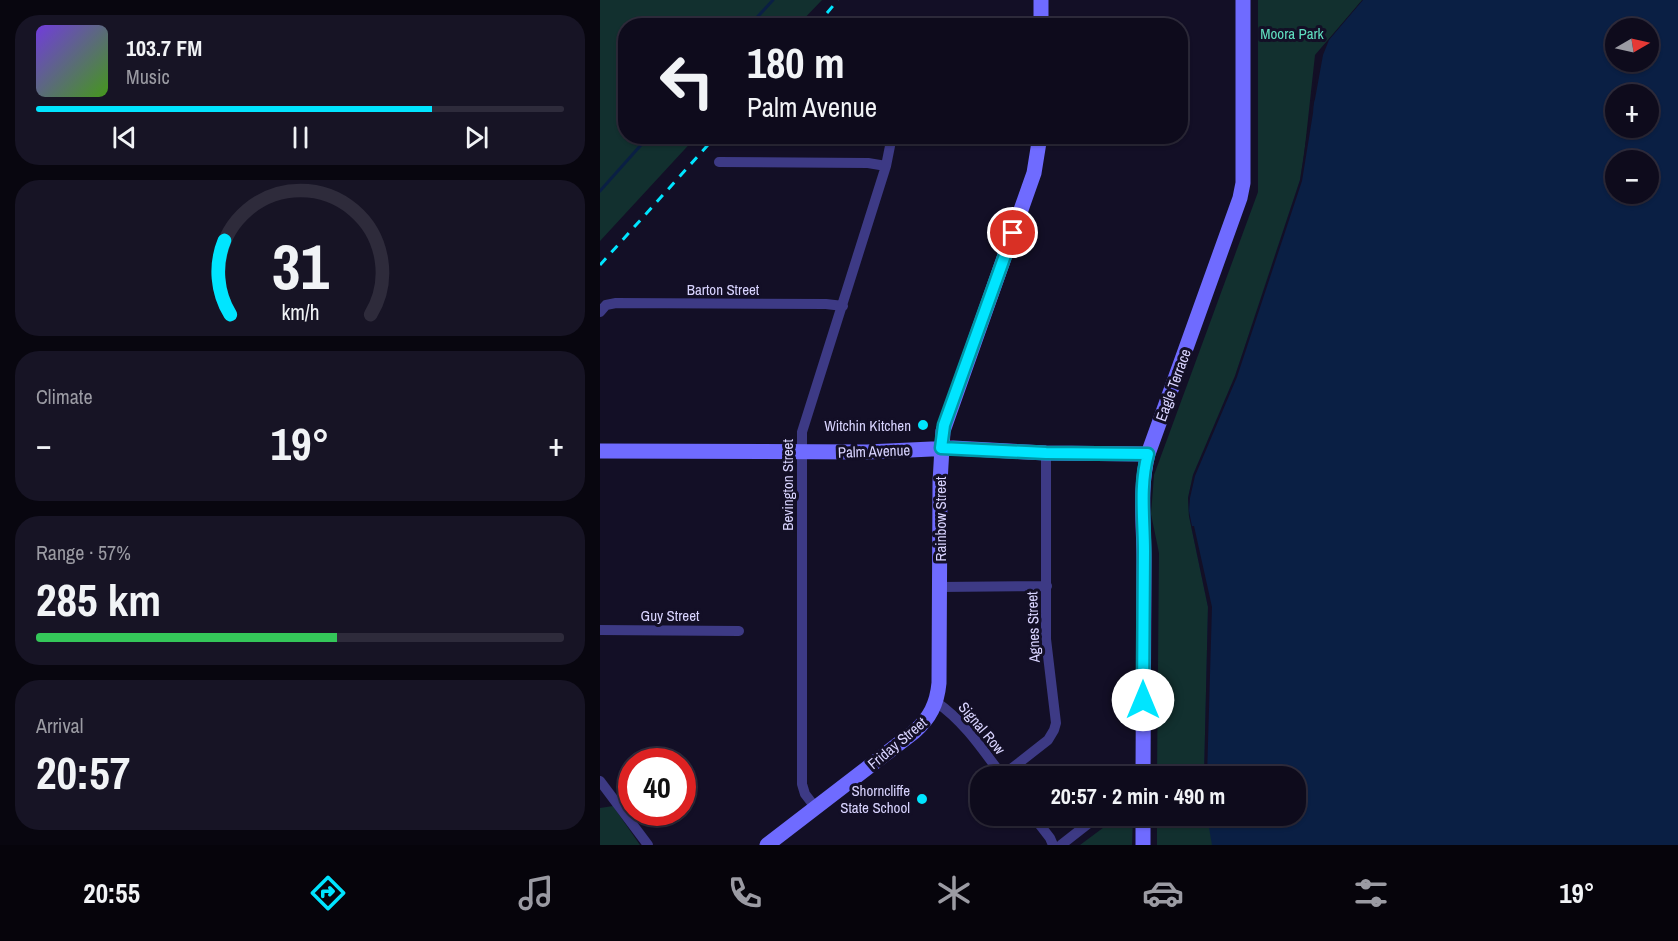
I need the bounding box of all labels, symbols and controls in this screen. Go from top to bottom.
north arrow [1605,18,1659,72]
map controls [1605,18,1659,204]
park label: Moora Park [1260,23,1325,44]
text: 103.7 FM [126,33,202,63]
text: 180 m [747,35,845,91]
icon: left [648,42,726,120]
text: Music [126,63,170,90]
button: + [1605,84,1659,138]
text: Palm Avenue [747,89,877,125]
icon: previous [108,121,141,154]
icon: pause [284,121,317,154]
icon: next [460,121,493,154]
button: − [1605,150,1659,204]
pin [987,207,1038,258]
icon: arrive [996,216,1029,249]
text: 31 [272,224,329,308]
street label: Barton Street [687,279,760,300]
text: km/h [281,298,319,327]
street label: Eagle Terrace [1150,346,1196,424]
text: Climate [36,383,93,410]
text: 19° [270,413,330,474]
place label: Witchin Kitchen [824,415,911,436]
marker: Witchin Kitchen [916,418,930,432]
text: − [36,422,52,466]
text: + [548,422,564,466]
street label: Bevington Street [777,439,798,531]
street label: Palm Avenue [838,439,911,463]
street label: Rainbow Street [930,476,951,561]
text: Range · 57% [36,539,131,566]
text: 285 km [36,569,161,630]
street label: Agnes Street [1021,591,1045,664]
street label: Guy Street [641,605,700,626]
position arrow [1111,668,1175,732]
street label: Signal Row [954,697,1010,759]
text: Arrival [36,712,83,739]
street label: Friday Street [863,712,931,774]
text: 20:57 [36,742,130,803]
speed limit sign: 40 [618,748,696,826]
place label: Shorncliffe State School [840,780,910,818]
text: 20:57 · 2 min · 490 m [1051,781,1225,811]
marker: Shorncliffe State School [915,792,929,806]
icon: directions [307,872,349,914]
icon: music [515,872,557,914]
icon: phone [724,872,766,914]
icon: climate [933,872,975,914]
icon: car [1142,872,1184,914]
icon: filters [1350,872,1392,914]
text: 20:55 [83,875,140,911]
text: 19° [1559,875,1595,911]

